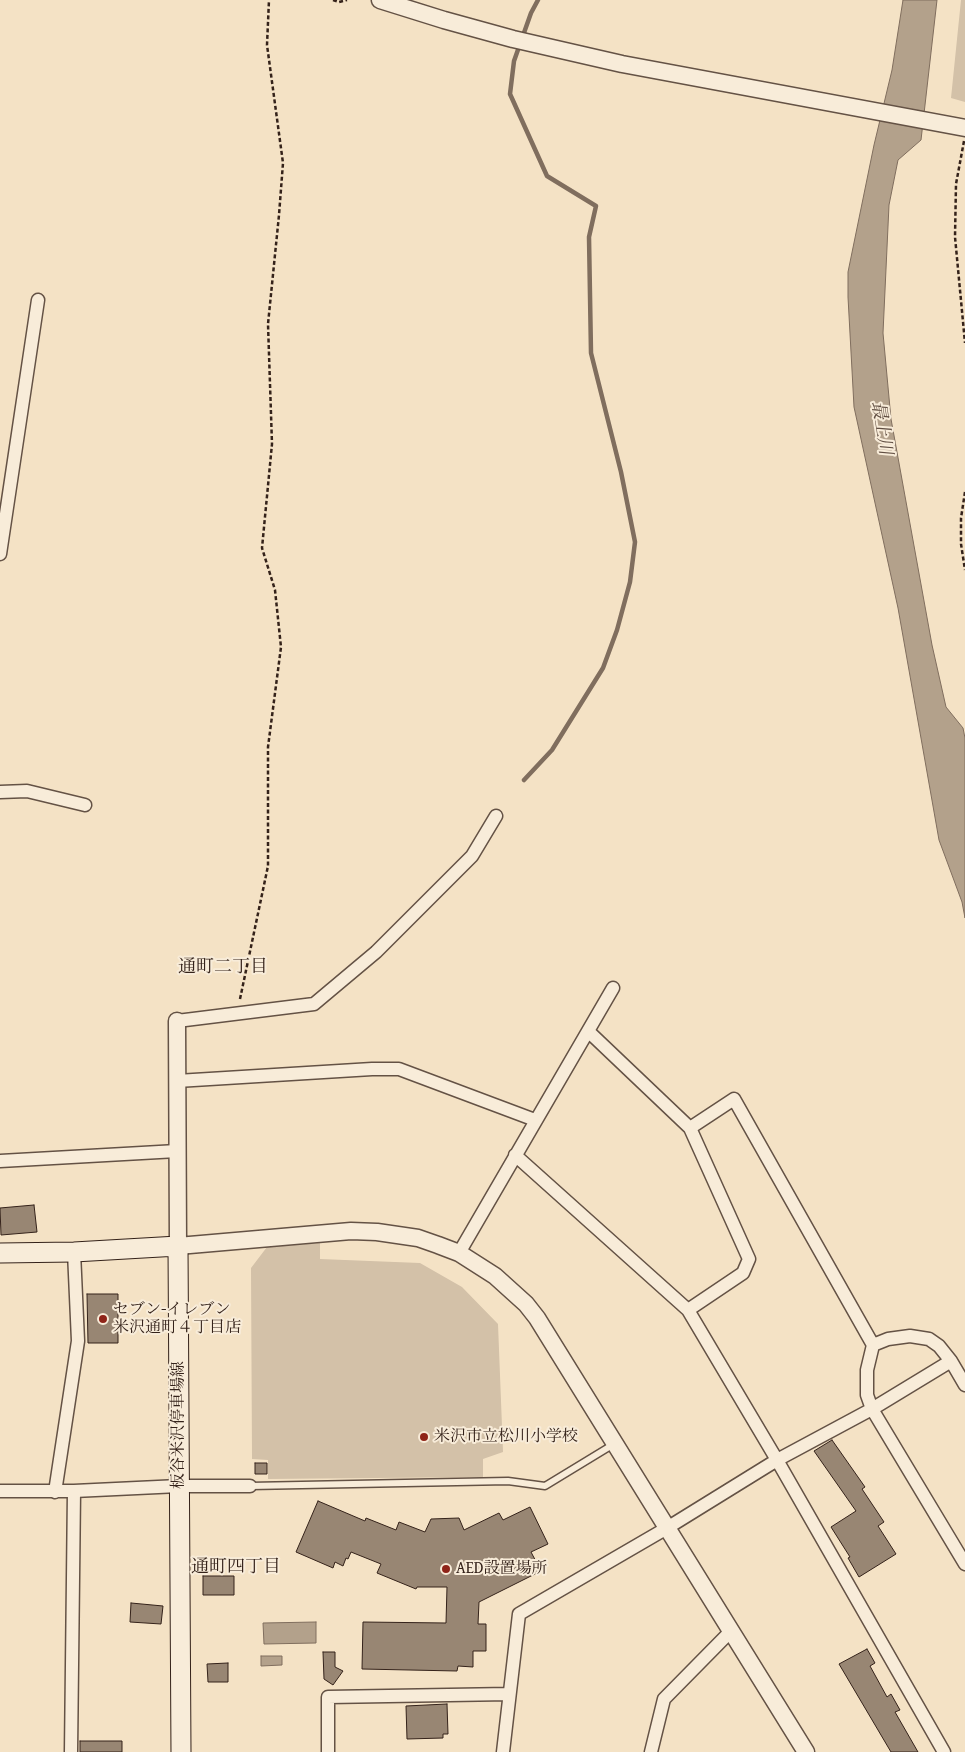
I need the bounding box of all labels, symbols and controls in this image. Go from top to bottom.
water label: 最上川 [866,400,896,456]
district label: 通町二丁目 [178,956,268,978]
place label: セブン-イレブン 米沢通町４丁目店 [113,1300,241,1338]
marker: セブン-イレブン 米沢通町４丁目店 [97,1313,109,1325]
street label: 板谷米沢停車場線 [169,1361,189,1489]
place label: 米沢市立松川小学校 [434,1427,578,1447]
marker: 米沢市立松川小学校 [418,1431,430,1443]
district label: 通町四丁目 [191,1556,281,1578]
place label: AED設置場所 [456,1559,548,1579]
marker: AED設置場所 [440,1563,452,1575]

